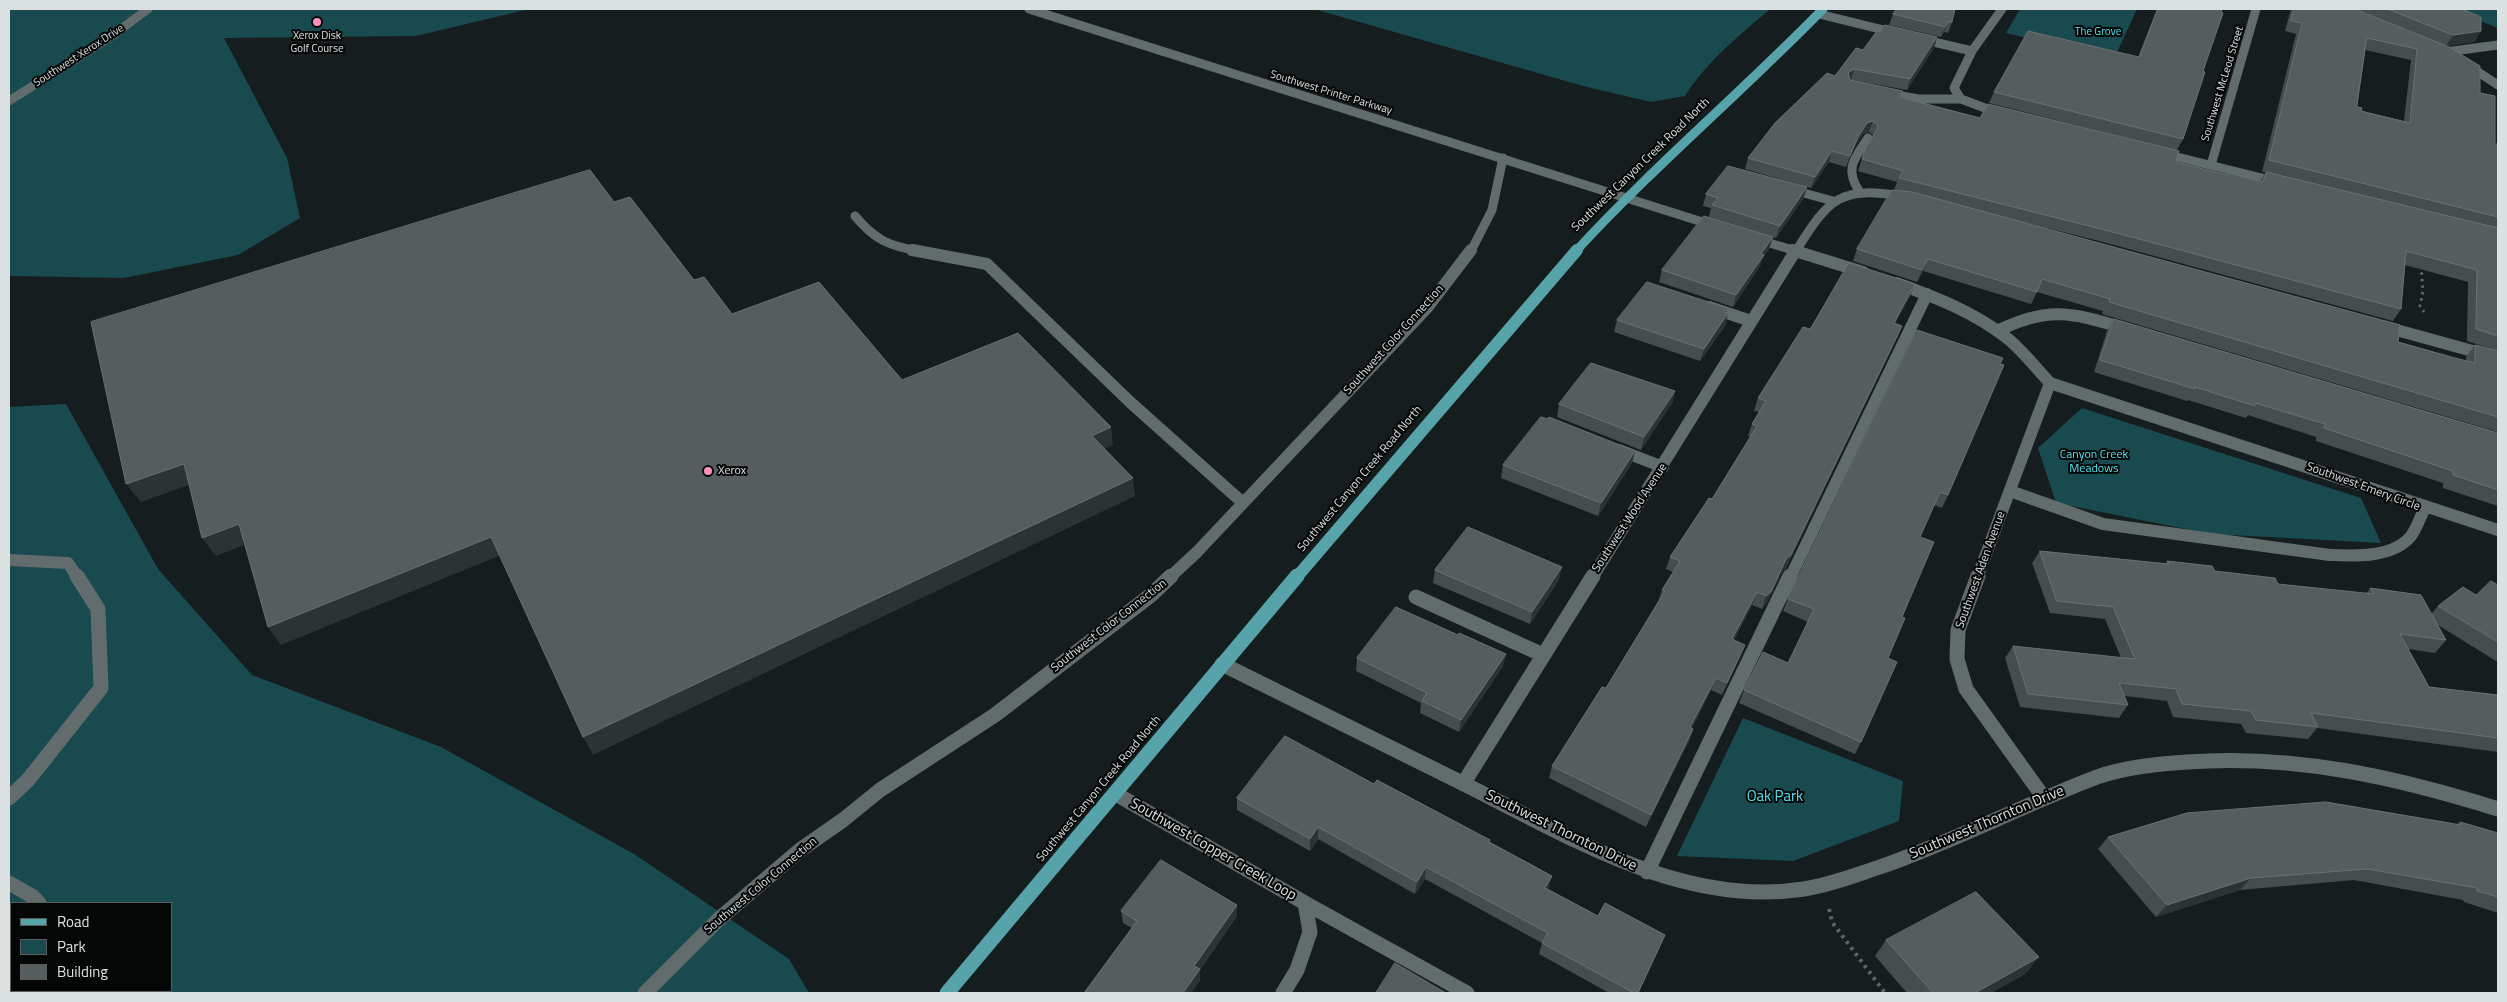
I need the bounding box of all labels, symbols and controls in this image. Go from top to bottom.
marker: Xerox Disk Golf Course [311,16,323,28]
street label: Southwest Xerox Drive [31,22,127,90]
park label: The Grove [2075,25,2121,39]
street label: Southwest McLeod Street [2199,25,2247,143]
place label: Xerox Disk Golf Course [290,29,344,55]
street label: Southwest Printer Parkway [1268,68,1394,118]
street label: Southwest Canyon Creek Road North [1569,95,1713,235]
street label: Southwest Color Connection [1341,282,1447,398]
street label: Southwest Canyon Creek Road North [1295,403,1425,555]
park label: Canyon Creek Meadows [2060,448,2128,476]
street label: Southwest Emery Circle [2304,460,2422,514]
street label: Southwest Wood Avenue [1589,461,1671,575]
place label: Xerox [718,464,746,478]
marker: Xerox [702,465,714,477]
street label: Southwest Aden Avenue [1953,510,2009,630]
street label: Southwest Color Connection [1048,576,1170,676]
street label: Southwest Canyon Creek Road North [1034,713,1164,865]
street label: Southwest Thornton Drive [1907,782,2067,864]
street label: Southwest Thornton Drive [1482,786,1640,876]
park label: Oak Park [1747,788,1803,806]
street label: Southwest Copper Creek Loop [1127,795,1299,905]
street label: Southwest Color Connection [702,835,820,937]
legend [10,902,172,992]
text: Road [57,910,89,933]
text: Park [57,935,86,958]
text: Building [57,960,108,983]

